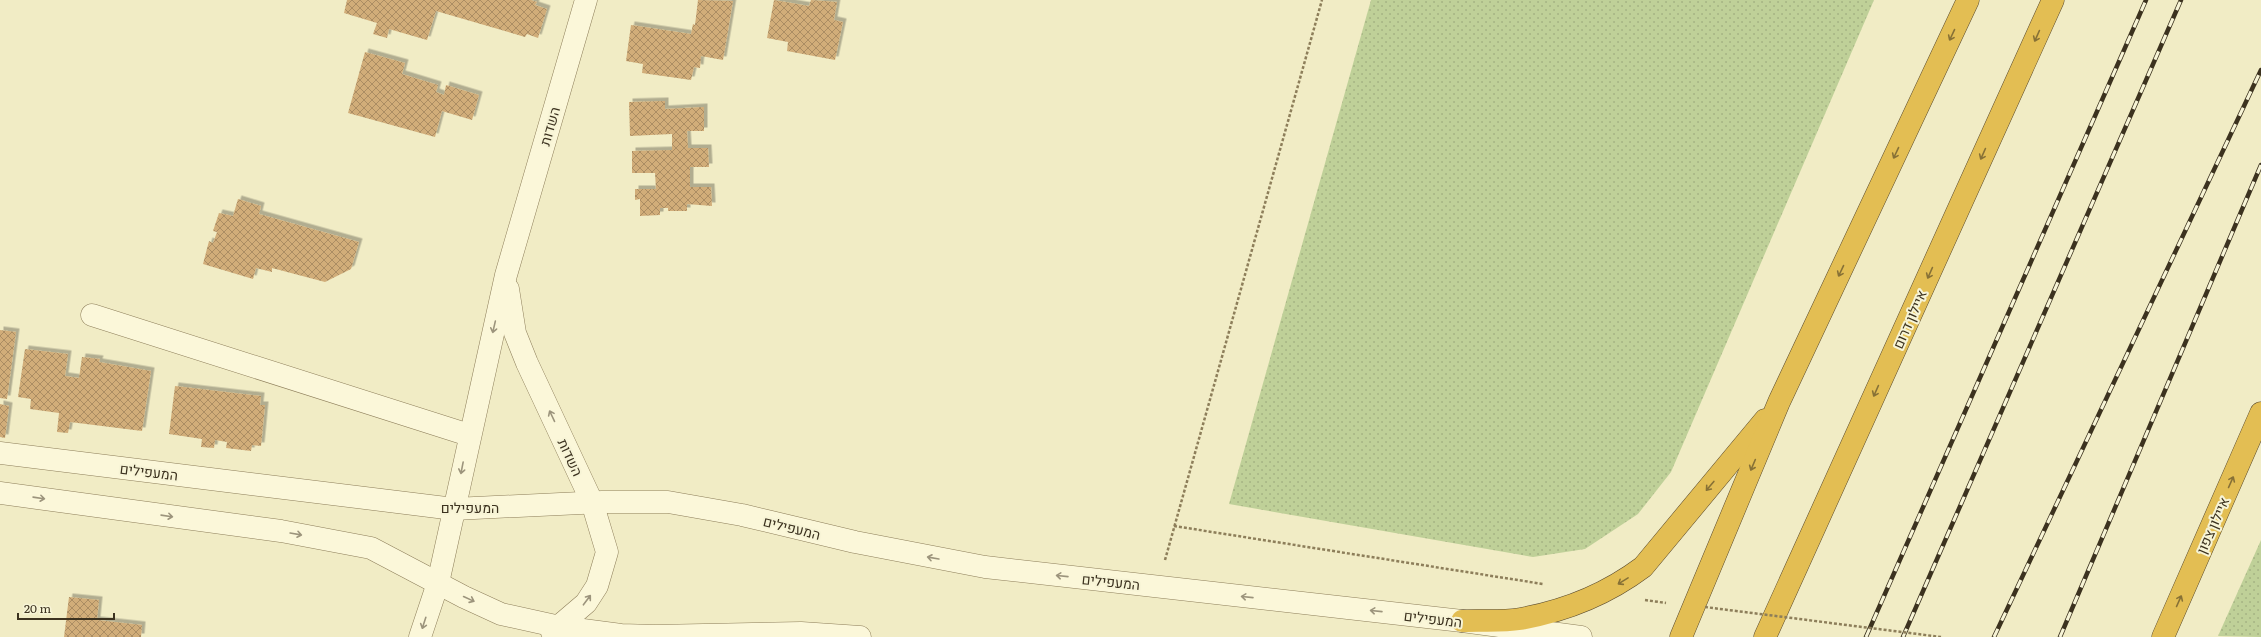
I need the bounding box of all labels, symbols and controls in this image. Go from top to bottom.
one-way arrow [1948,29,1955,41]
one-way arrow [2032,29,2040,41]
street label: השדות [534,104,564,148]
one-way arrow [1892,147,1899,159]
one-way arrow [1979,148,1986,160]
one-way arrow [1837,264,1844,276]
one-way arrow [1926,266,1933,278]
street label: איילון דרום [1887,286,1931,352]
one-way arrow [490,320,497,333]
one-way arrow [1872,385,1879,397]
one-way arrow [548,410,555,422]
street label: השדות [554,435,588,479]
street label: המעפילים [119,458,179,484]
one-way arrow [1748,459,1756,471]
one-way arrow [458,461,466,474]
one-way arrow [2228,477,2235,489]
one-way arrow [1706,481,1715,491]
street label: איילון צפון [2191,493,2233,557]
one-way arrow [32,494,45,502]
street label: המעפילים [441,497,499,517]
street label: המעפילים [761,510,823,544]
one-way arrow [161,512,174,520]
one-way arrow [289,530,302,538]
one-way arrow [927,554,940,562]
street label: המעפילים [1081,568,1141,594]
one-way arrow [1056,572,1069,580]
one-way arrow [1617,578,1629,586]
one-way arrow [1241,593,1254,600]
scale bar [18,595,114,621]
one-way arrow [583,595,592,606]
one-way arrow [462,596,474,603]
one-way arrow [2176,596,2183,608]
text: 20 m [24,599,51,617]
street label: המעפילים [1403,605,1463,631]
one-way arrow [1370,607,1383,615]
one-way arrow [420,617,427,630]

